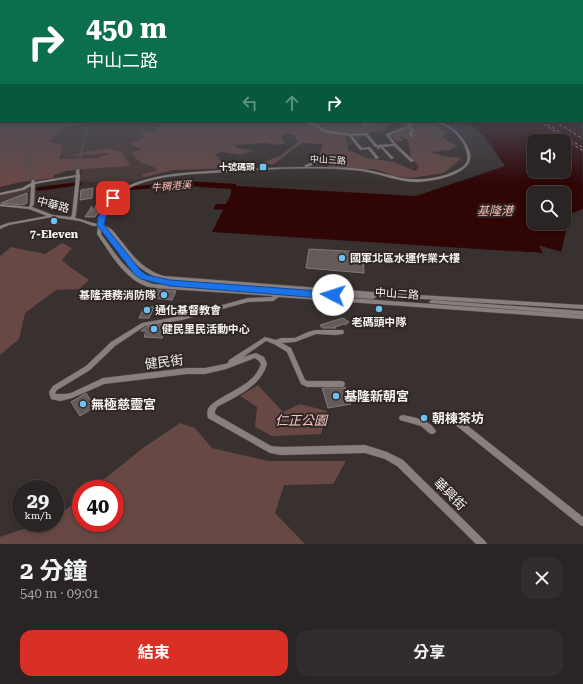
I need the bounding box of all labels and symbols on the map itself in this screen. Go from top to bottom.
street label: 中山三路 [310,154,346,166]
place label: 十號碼頭 [219,162,255,172]
marker: 十號碼頭 [258,162,268,172]
water label: 牛稠港溪 [151,179,193,193]
pin [96,181,130,215]
street label: 中華路 [35,194,71,216]
water label: 基隆港 [477,204,515,218]
marker: 7-Eleven [49,216,59,226]
place label: 7-Eleven [30,228,79,241]
place label: 國軍北區水運作業大樓 [350,252,460,265]
marker: 國軍北區水運作業大樓 [337,253,347,263]
position arrow [312,274,354,316]
street label: 中山二路 [375,286,419,302]
place label: 基隆港務消防隊 [79,289,156,302]
marker: 基隆港務消防隊 [159,290,169,300]
place label: 通化基督教會 [155,304,221,317]
marker: 老碼頭中隊 [374,304,384,314]
marker: 通化基督教會 [142,305,152,315]
place label: 老碼頭中隊 [352,316,407,329]
place label: 健民里民活動中心 [162,323,250,336]
marker: 健民里民活動中心 [149,324,159,334]
street label: 健民街 [144,352,184,372]
place label: 基隆新朝宮 [344,389,409,404]
marker: 基隆新朝宮 [331,391,341,401]
place label: 無極慈靈宮 [91,397,156,412]
marker: 無極慈靈宮 [78,399,88,409]
place label: 朝棟茶坊 [432,411,484,426]
park label: 仁正公園 [275,413,329,428]
marker: 朝棟茶坊 [419,413,429,423]
street label: 華興街 [431,475,469,513]
speed limit sign: 40 [72,480,124,532]

